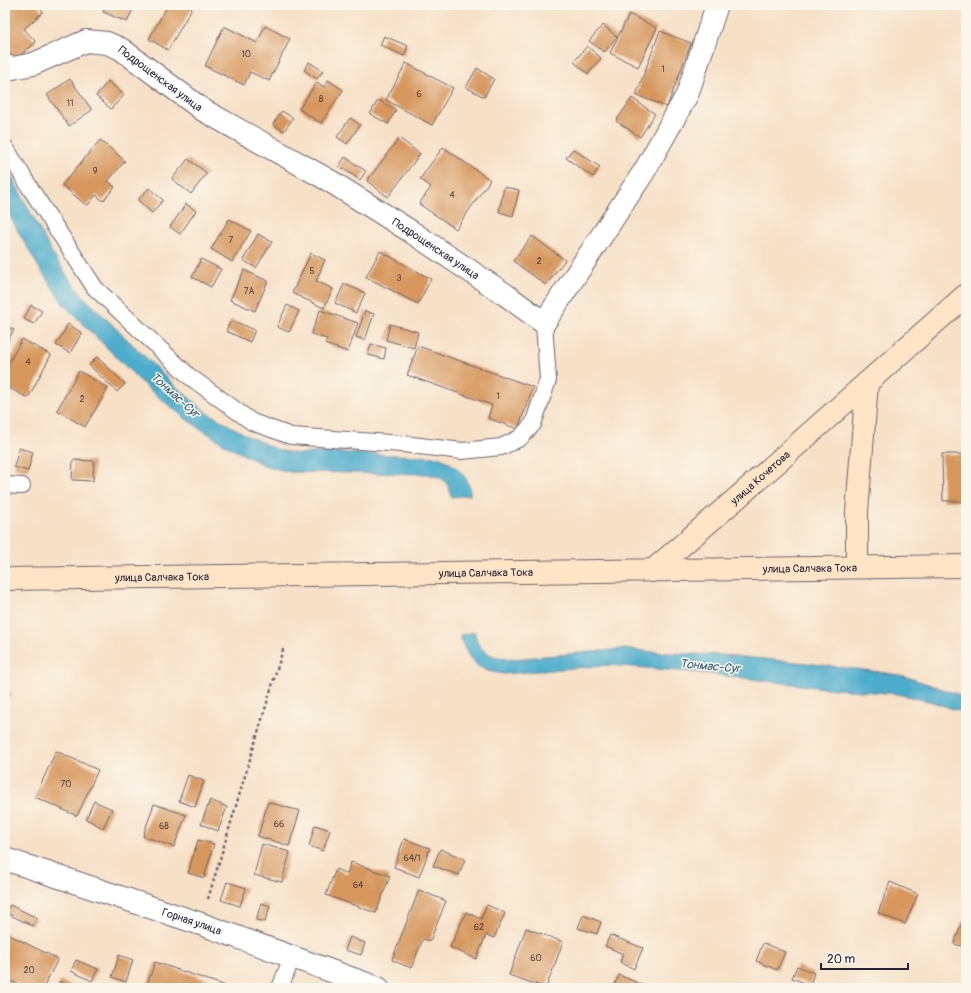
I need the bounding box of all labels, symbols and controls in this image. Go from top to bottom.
street label: Подрощенская улица [116,43,205,114]
house number: 10 [241,49,251,60]
house number: 1 [661,64,665,75]
house number: 6 [416,89,422,100]
house number: 8 [319,94,324,105]
house number: 11 [66,98,74,109]
house number: 9 [93,166,98,177]
house number: 4 [449,190,455,201]
street label: Подрощенская улица [390,216,482,282]
house number: 7 [229,235,234,246]
house number: 2 [536,256,542,267]
house number: 5 [310,266,315,277]
house number: 3 [396,273,402,284]
house number: 7А [244,286,254,297]
house number: 4 [25,357,31,368]
water label: Тонмас-Суг [147,370,204,422]
house number: 1 [496,391,500,402]
house number: 2 [79,394,85,405]
street label: улица Кочетова [727,448,793,508]
street label: улица Салчака Тока [762,561,857,576]
street label: улица Салчака Тока [438,566,533,580]
street label: улица Салчака Тока [114,570,209,585]
water label: Тонмас-Суг [679,656,743,677]
house number: 70 [61,779,71,790]
house number: 66 [274,819,284,830]
house number: 68 [159,821,169,832]
house number: 64/1 [403,853,421,864]
house number: 64 [353,880,364,891]
street label: Горная улица [160,906,223,938]
house number: 62 [474,922,484,933]
scale bar [821,945,908,971]
text: 20 m [827,952,856,967]
house number: 60 [530,953,542,964]
house number: 20 [23,965,35,976]

